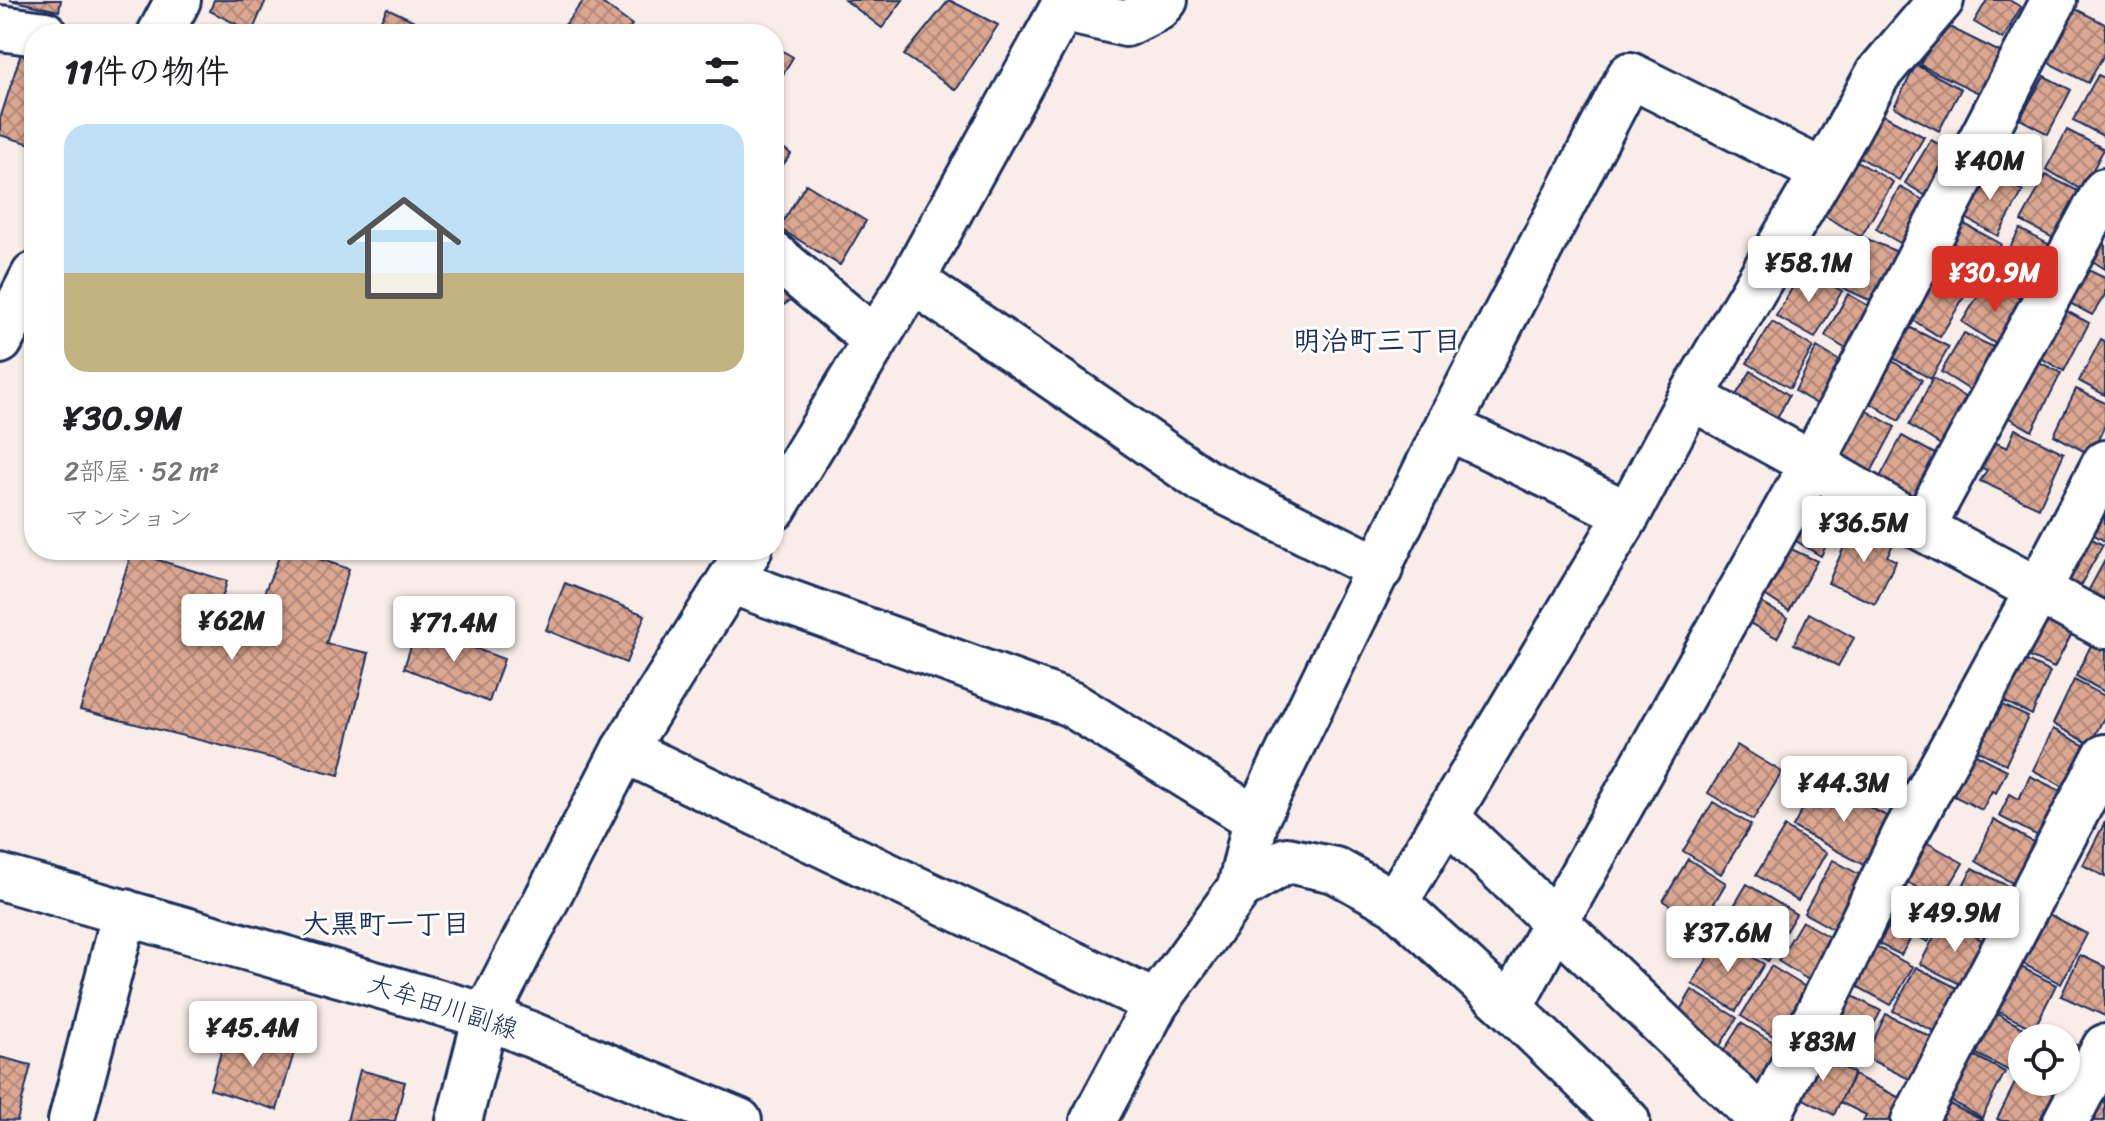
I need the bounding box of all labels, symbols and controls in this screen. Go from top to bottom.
text: 11件の物件 [64,42,229,102]
icon: filters [700,50,744,94]
pin: ¥40M [1943,134,2037,202]
text: ¥40M [1956,137,2024,183]
icon: home [332,176,476,320]
pin: ¥58.1M [1744,236,1874,304]
text: ¥58.1M [1766,239,1852,285]
pin: ¥30.9M [1930,246,2060,314]
text: ¥30.9M [1950,249,2040,295]
district label: 明治町三丁目 [1293,316,1461,365]
text: ¥30.9M [64,388,182,448]
text: 2部屋 · 52 m² [64,448,219,494]
text: マンション [64,494,193,540]
pin: ¥36.5M [1799,496,1929,564]
text: ¥36.5M [1820,499,1908,545]
pin: ¥62M [185,594,279,662]
pin: ¥71.4M [389,596,519,664]
text: ¥62M [199,597,265,643]
text: ¥71.4M [411,599,497,645]
pin: ¥44.3M [1779,756,1909,824]
text: ¥44.3M [1799,759,1889,805]
pin: ¥49.9M [1890,886,2020,954]
text: ¥49.9M [1909,889,2001,935]
district label: 大黒町一丁目 [302,899,470,948]
pin: ¥37.6M [1663,906,1793,974]
text: ¥37.6M [1684,909,1772,955]
street label: 大牟田川副線 [362,960,524,1052]
pin: ¥45.4M [188,1001,318,1069]
text: ¥45.4M [207,1004,299,1050]
pin: ¥83M [1776,1015,1870,1083]
text: ¥83M [1790,1018,1856,1064]
map controls [2008,1024,2080,1096]
button: locate [2008,1024,2080,1096]

